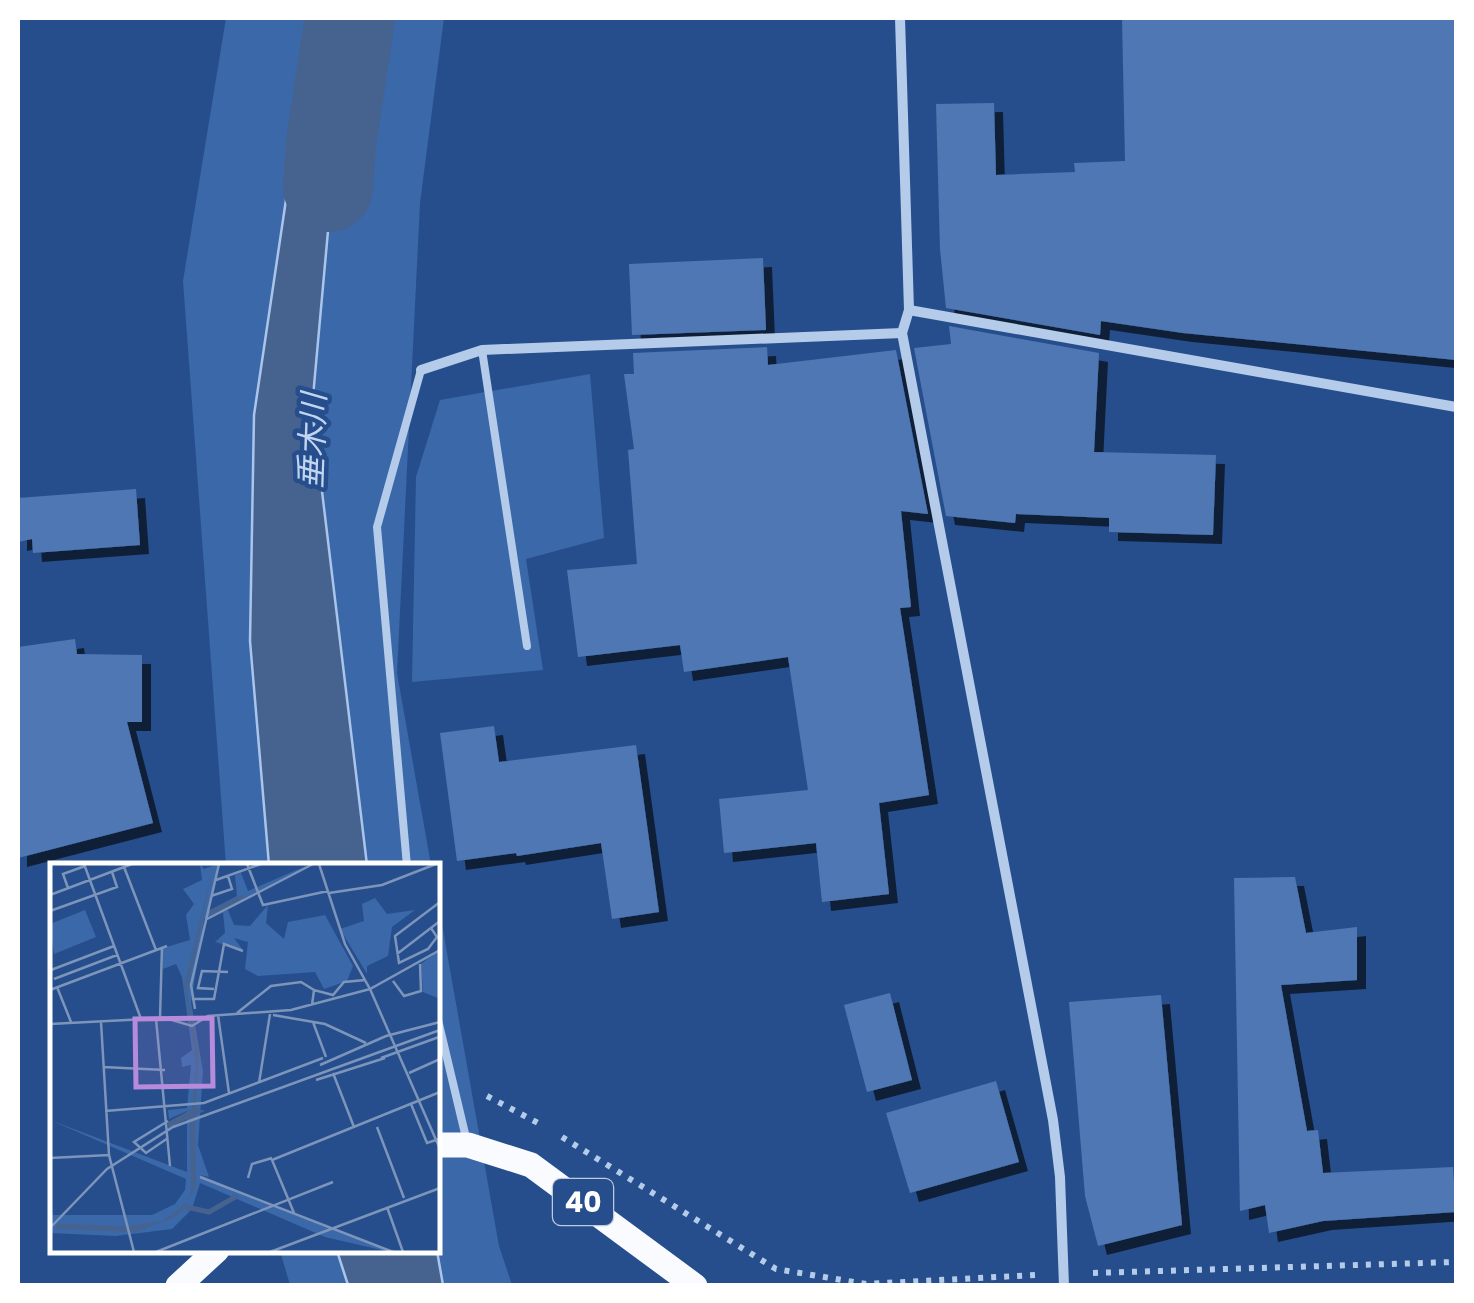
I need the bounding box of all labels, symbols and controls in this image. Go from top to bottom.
water label: 垂木川 [288,389,336,490]
inset map [50,863,440,1253]
road number: 40 [553,1179,613,1225]

